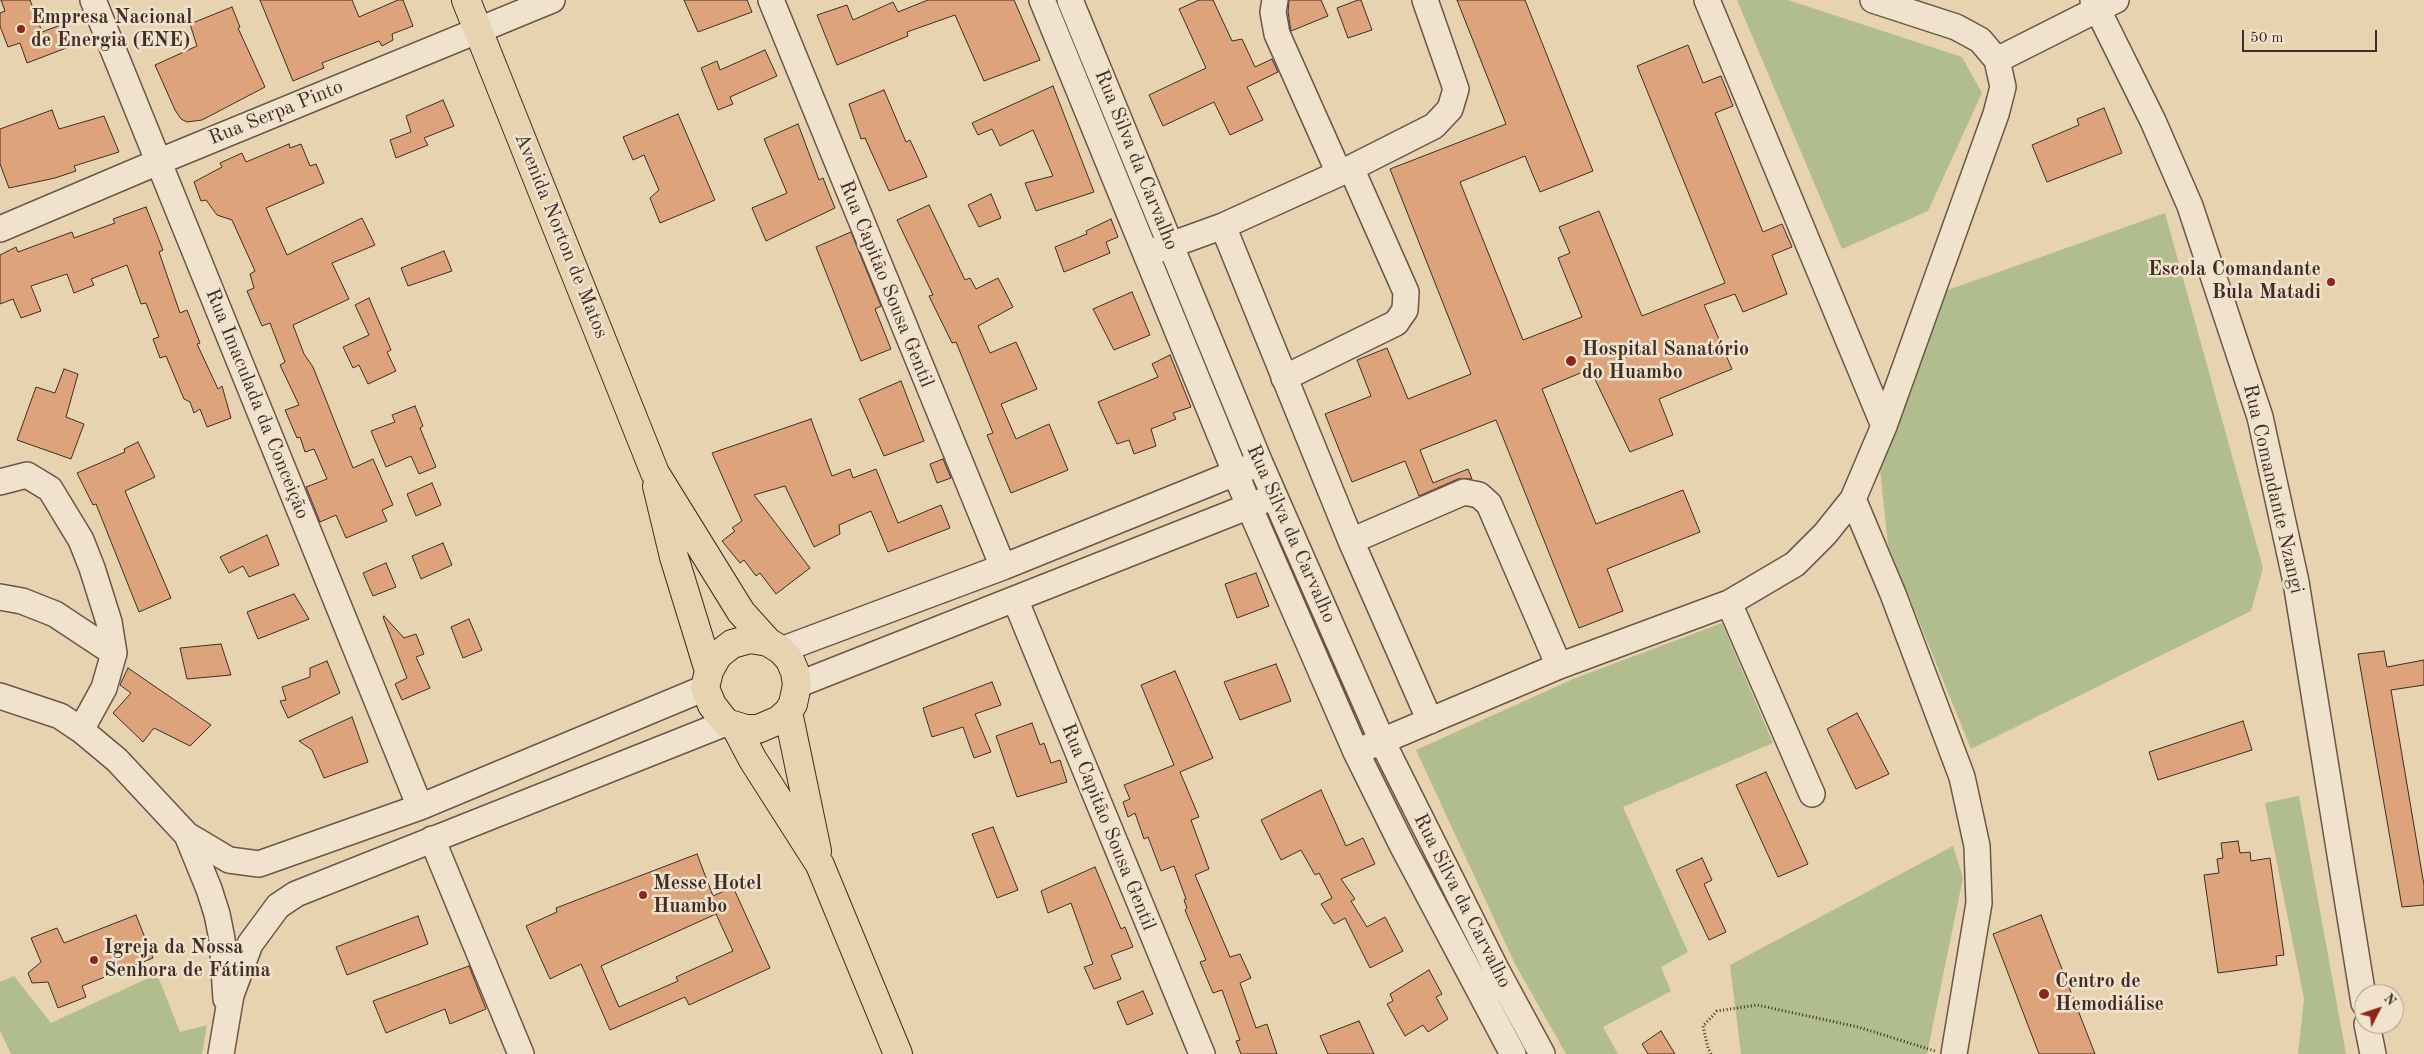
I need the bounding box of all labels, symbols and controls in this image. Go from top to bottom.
place label: Empresa Nacional de Energia (ENE) [31,6,192,53]
scale bar [2244,20,2379,52]
marker: Empresa Nacional de Energia (ENE) [15,23,27,35]
text: 50 m [2250,31,2284,46]
street label: Rua Silva da Carvalho [1089,66,1183,254]
street label: Rua Serpa Pinto [205,75,347,151]
street label: Avenida Norton de Matos [509,130,613,342]
street label: Rua Capitão Sousa Gentil [833,177,939,391]
place label: Escola Comandante Bula Matadi [2148,258,2321,305]
marker: Escola Comandante Bula Matadi [2325,276,2337,288]
street label: Rua Imaculada da Conceição [200,285,314,523]
place label: Hospital Sanatório do Huambo [1582,338,1749,385]
marker: Hospital Sanatório do Huambo [1564,354,1578,368]
street label: Rua Comandante Nzangi [2237,382,2309,596]
street label: Rua Silva da Carvalho [1241,441,1341,627]
street label: Rua Capitão Sousa Gentil [1055,720,1161,934]
street label: Rua Silva da Carvalho [1408,810,1516,992]
place label: Messe Hotel Huambo [653,872,762,919]
marker: Messe Hotel Huambo [637,889,649,901]
place label: Igreja da Nossa Senhora de Fátima [104,936,271,983]
marker: Igreja da Nossa Senhora de Fátima [88,954,100,966]
place label: Centro de Hemodiálise [2055,970,2164,1017]
north arrow [2354,984,2404,1034]
marker: Centro de Hemodiálise [2037,987,2051,1001]
text: N [2381,991,2398,1008]

